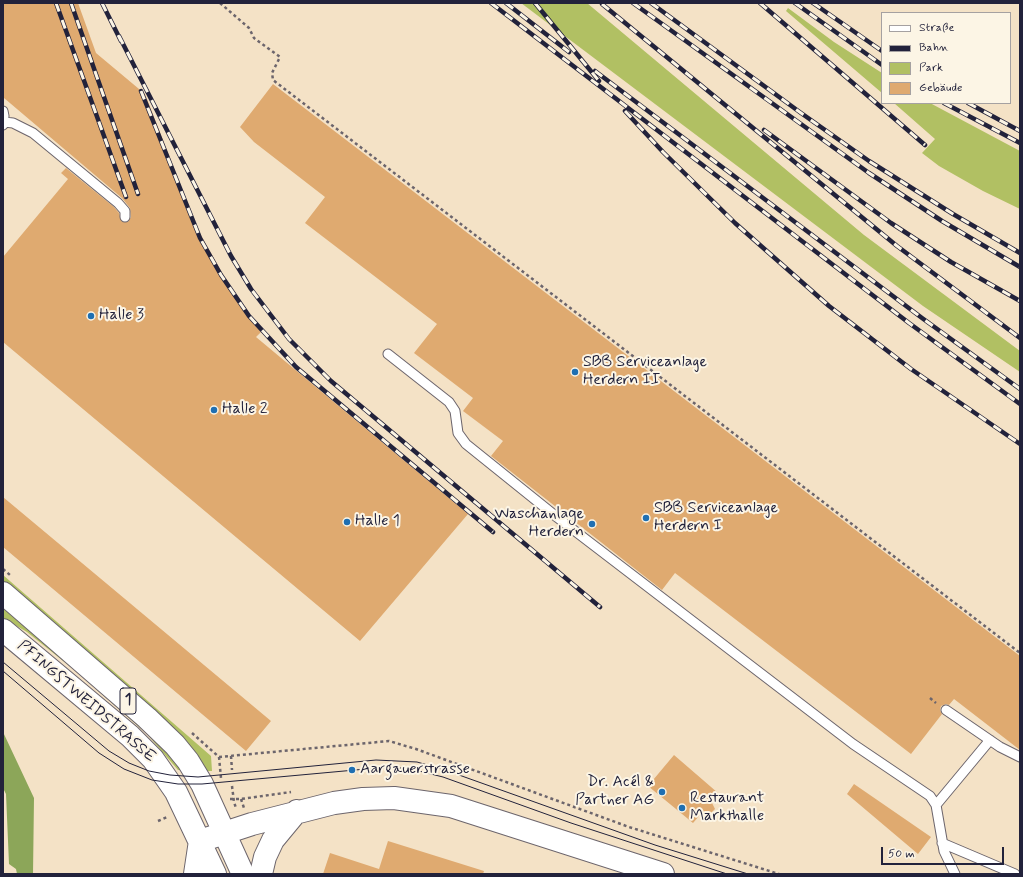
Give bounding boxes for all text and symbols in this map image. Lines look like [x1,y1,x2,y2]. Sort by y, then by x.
legend [881,12,1011,104]
text: Straße [919,20,954,36]
text: Bahn [919,40,948,56]
text: Park [919,60,943,76]
text: Gebäude [919,80,962,96]
place label: Halle 3 [99,306,144,326]
marker: Halle 3 [86,311,96,321]
place label: SBB Serviceanlage Herdern II [583,353,707,391]
marker: SBB Serviceanlage Herdern II [570,367,580,377]
place label: Halle 2 [222,400,268,420]
marker: Halle 2 [209,405,219,415]
place label: SBB Serviceanlage Herdern I [654,499,778,537]
place label: Waschanlage Herdern [495,505,584,543]
place label: Halle 1 [355,512,400,532]
marker: SBB Serviceanlage Herdern I [641,513,651,523]
marker: Halle 1 [342,517,352,527]
marker: Waschanlage Herdern [587,519,597,529]
street label: PFINGSTWEIDSTRASSE [13,637,159,767]
road number: 1 [120,688,136,714]
place label: Aargauerstrasse [360,760,470,780]
marker: Aargauerstrasse [347,765,357,775]
place label: Dr. Acél & Partner AG [575,773,654,811]
marker: Dr. Acél & Partner AG [657,787,667,797]
place label: Restaurant Markthalle [690,789,764,827]
marker: Restaurant Markthalle [677,803,687,813]
scale bar [883,839,1006,865]
text: 50 m [888,846,915,862]

